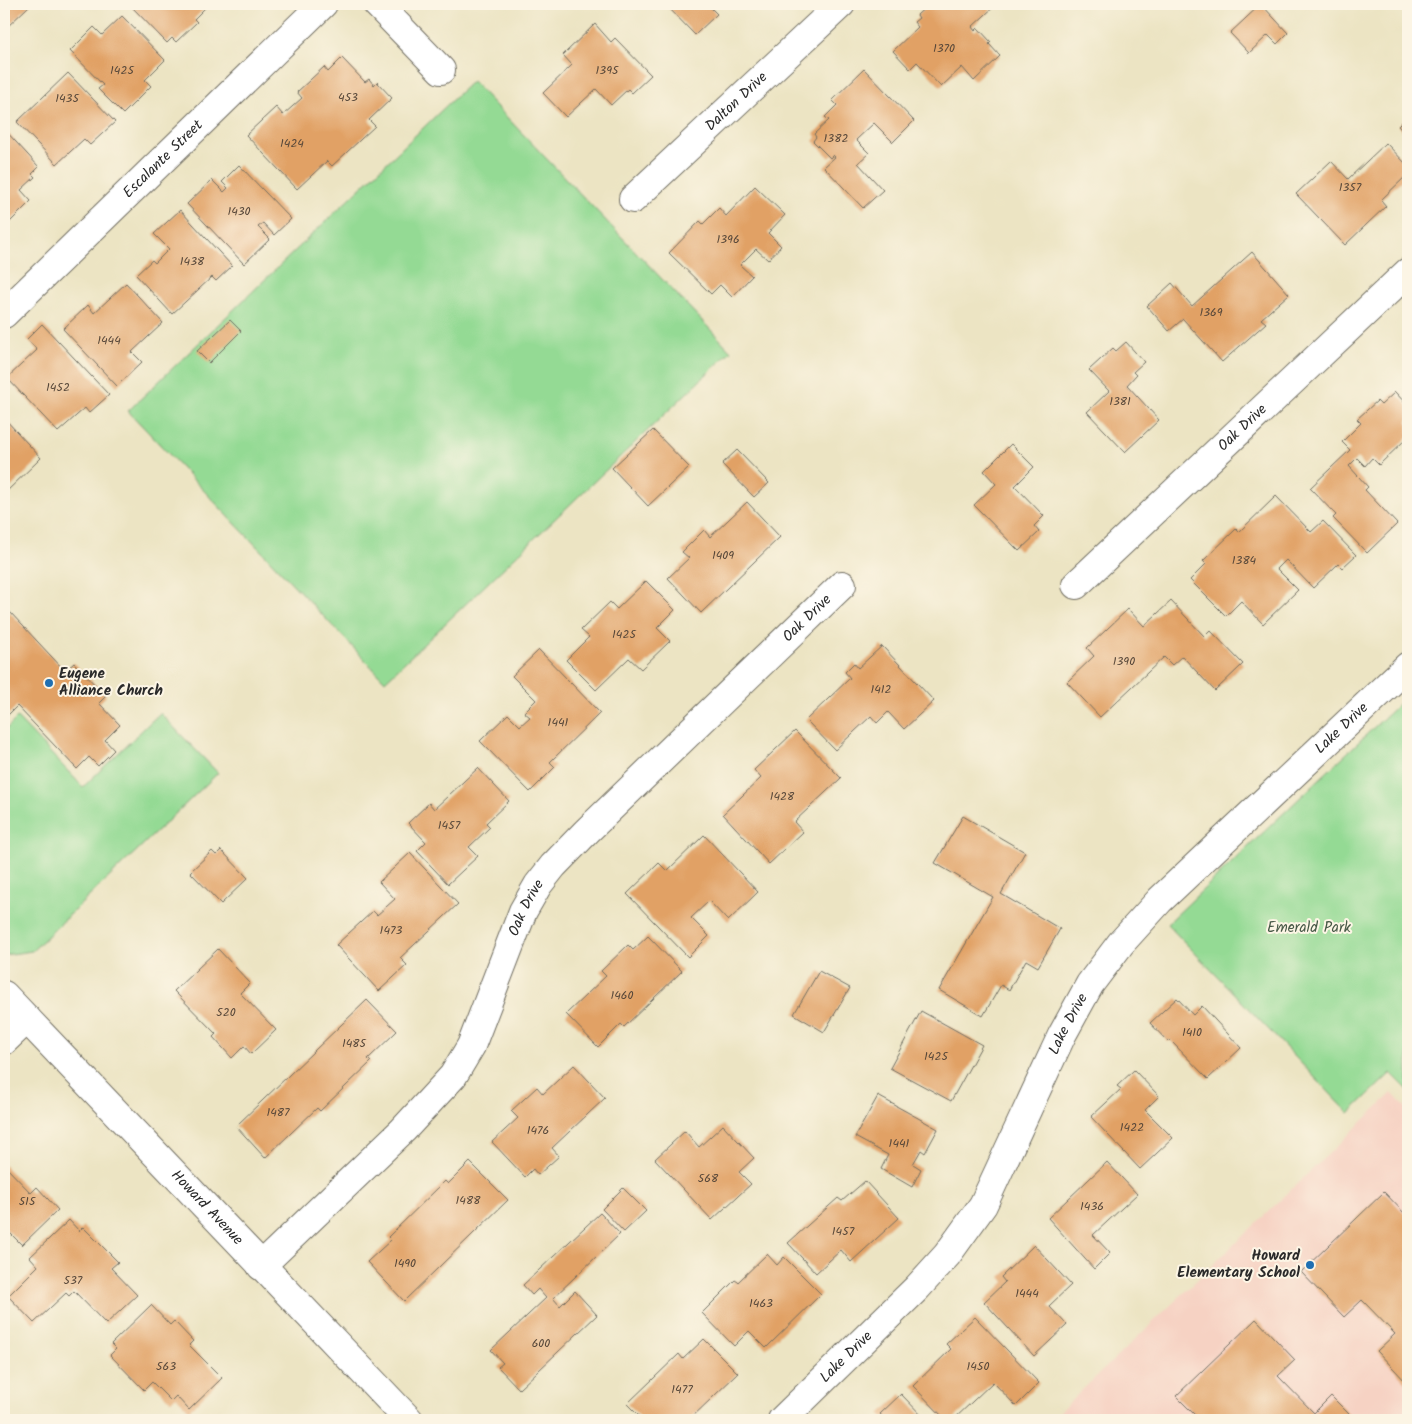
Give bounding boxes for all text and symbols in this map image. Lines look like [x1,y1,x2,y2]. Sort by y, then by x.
house number: 1370 [933,39,955,58]
house number: 1425 [110,61,135,80]
house number: 1395 [596,61,620,80]
street label: Dalton Drive [700,66,774,137]
house number: 453 [338,88,358,107]
house number: 1435 [55,89,80,108]
street label: Escalante Street [117,114,209,204]
house number: 1382 [824,129,848,148]
house number: 1424 [280,134,304,153]
house number: 1357 [1339,178,1362,197]
house number: 1430 [227,202,251,221]
house number: 1396 [716,230,740,249]
house number: 1438 [180,252,205,271]
house number: 1369 [1199,303,1223,322]
house number: 1444 [97,331,121,350]
house number: 1452 [46,378,70,397]
house number: 1381 [1109,392,1131,411]
street label: Oak Drive [1212,398,1273,457]
house number: 1409 [712,546,734,565]
house number: 1384 [1232,551,1257,570]
street label: Oak Drive [777,589,838,648]
house number: 1425 [612,625,637,644]
house number: 1390 [1113,652,1135,671]
place label: Eugene Alliance Church [59,662,163,703]
marker: Eugene Alliance Church [43,677,55,689]
house number: 1412 [870,680,892,699]
street label: Lake Drive [1309,697,1374,760]
house number: 1441 [548,713,569,732]
house number: 1428 [770,787,795,806]
house number: 1457 [438,816,461,835]
street label: Oak Drive [502,874,550,940]
park label: Emerald Park [1267,916,1352,940]
house number: 1473 [380,921,403,940]
house number: 1460 [610,986,634,1005]
street label: Lake Drive [1042,989,1095,1059]
house number: 520 [216,1003,236,1022]
house number: 1410 [1182,1023,1202,1042]
house number: 1485 [342,1034,368,1053]
house number: 1425 [924,1047,949,1066]
house number: 1487 [266,1103,290,1122]
house number: 1422 [1120,1118,1144,1137]
house number: 1476 [527,1121,549,1140]
house number: 1441 [889,1134,910,1153]
street label: Howard Avenue [165,1165,249,1251]
house number: 568 [698,1169,719,1188]
house number: 1488 [456,1191,481,1210]
house number: 515 [19,1192,37,1211]
house number: 1436 [1080,1197,1104,1216]
house number: 1457 [832,1222,855,1241]
place label: Howard Elementary School [1177,1244,1301,1285]
house number: 1490 [394,1254,416,1273]
marker: Howard Elementary School [1304,1259,1316,1271]
house number: 537 [64,1271,83,1290]
house number: 1444 [1015,1284,1039,1303]
house number: 1463 [749,1294,773,1313]
street label: Lake Drive [814,1325,879,1389]
house number: 600 [532,1334,550,1353]
house number: 563 [156,1357,176,1376]
house number: 1450 [967,1357,989,1376]
house number: 1477 [671,1380,693,1399]

